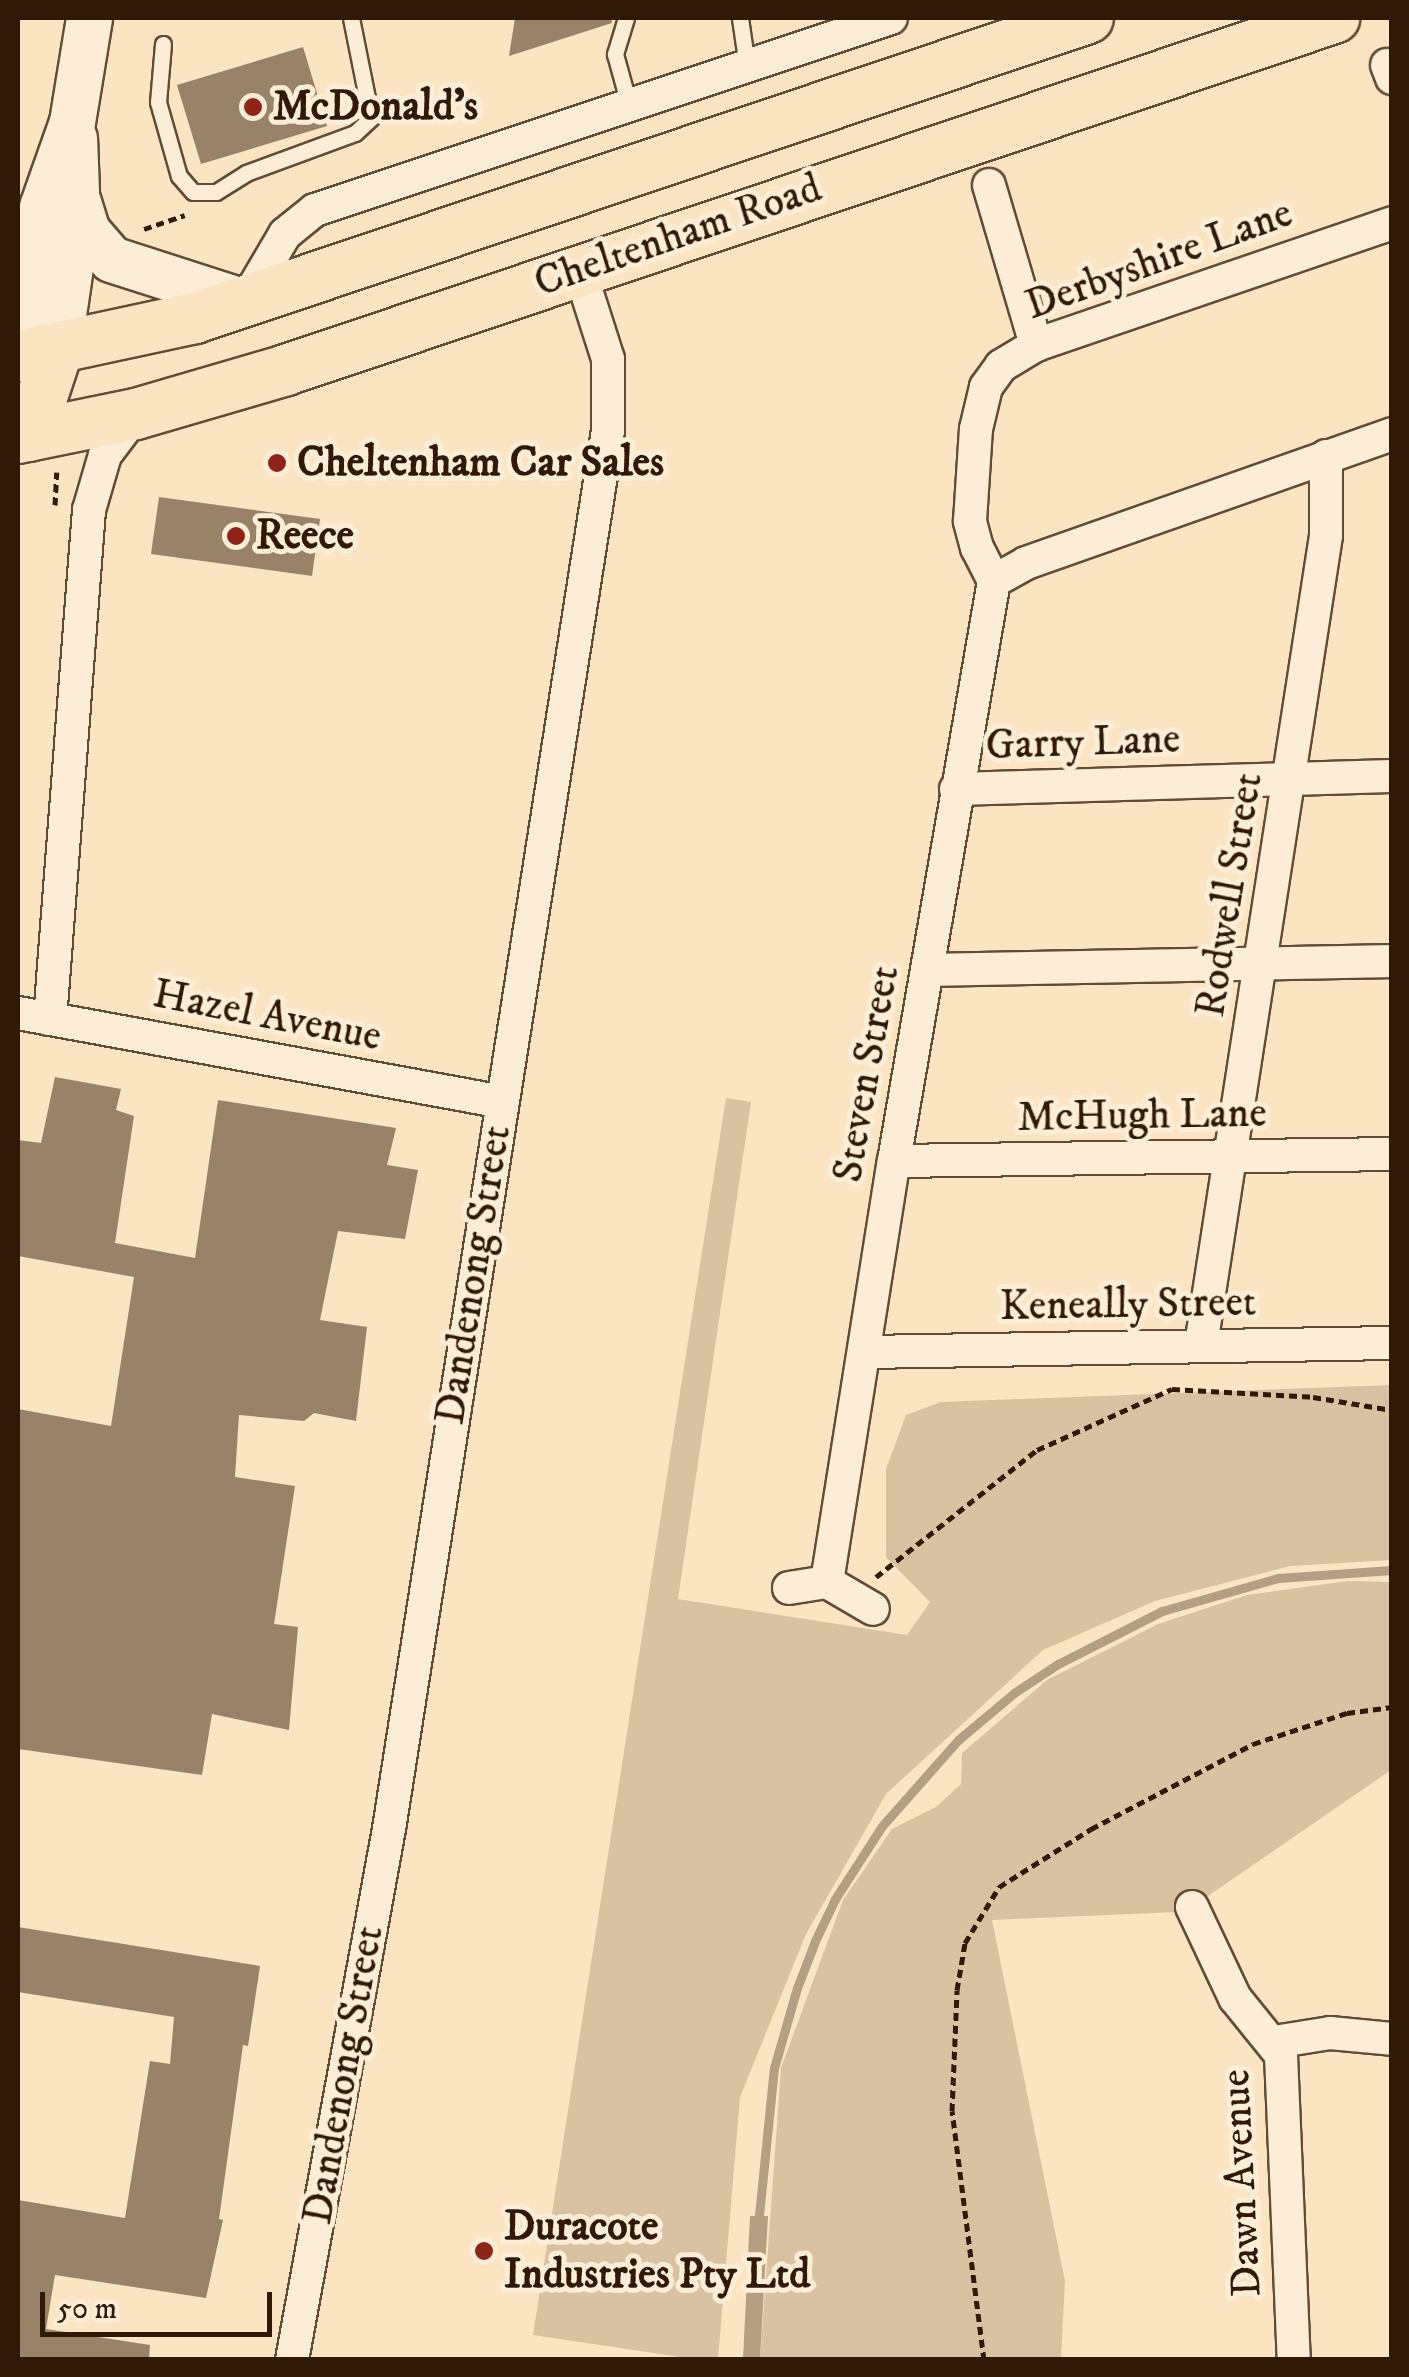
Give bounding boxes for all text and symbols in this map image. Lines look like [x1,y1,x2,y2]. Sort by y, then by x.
place label: McDonald's [273,82,478,132]
marker: McDonald's [242,96,264,118]
street label: Cheltenham Road [528,163,828,309]
street label: Derbyshire Lane [1019,188,1299,332]
place label: Cheltenham Car Sales [297,438,664,488]
marker: Cheltenham Car Sales [266,452,288,474]
place label: Reece [256,511,354,561]
marker: Reece [225,525,247,547]
street label: Garry Lane [985,714,1181,772]
street label: Rodwell Street [1186,769,1274,1021]
street label: Steven Street [823,962,911,1186]
street label: Hazel Avenue [149,969,385,1063]
street label: McHugh Lane [1017,1089,1267,1143]
street label: Dandenong Street [425,1122,523,1428]
street label: Keneally Street [999,1278,1257,1332]
street label: Dandenong Street [293,1922,395,2228]
street label: Dawn Avenue [1211,2068,1273,2298]
place label: Duracote Industries Pty Ltd [504,2202,810,2300]
marker: Duracote Industries Pty Ltd [473,2240,495,2262]
scale bar [45,2272,278,2334]
text: 50 m [57,2291,117,2328]

